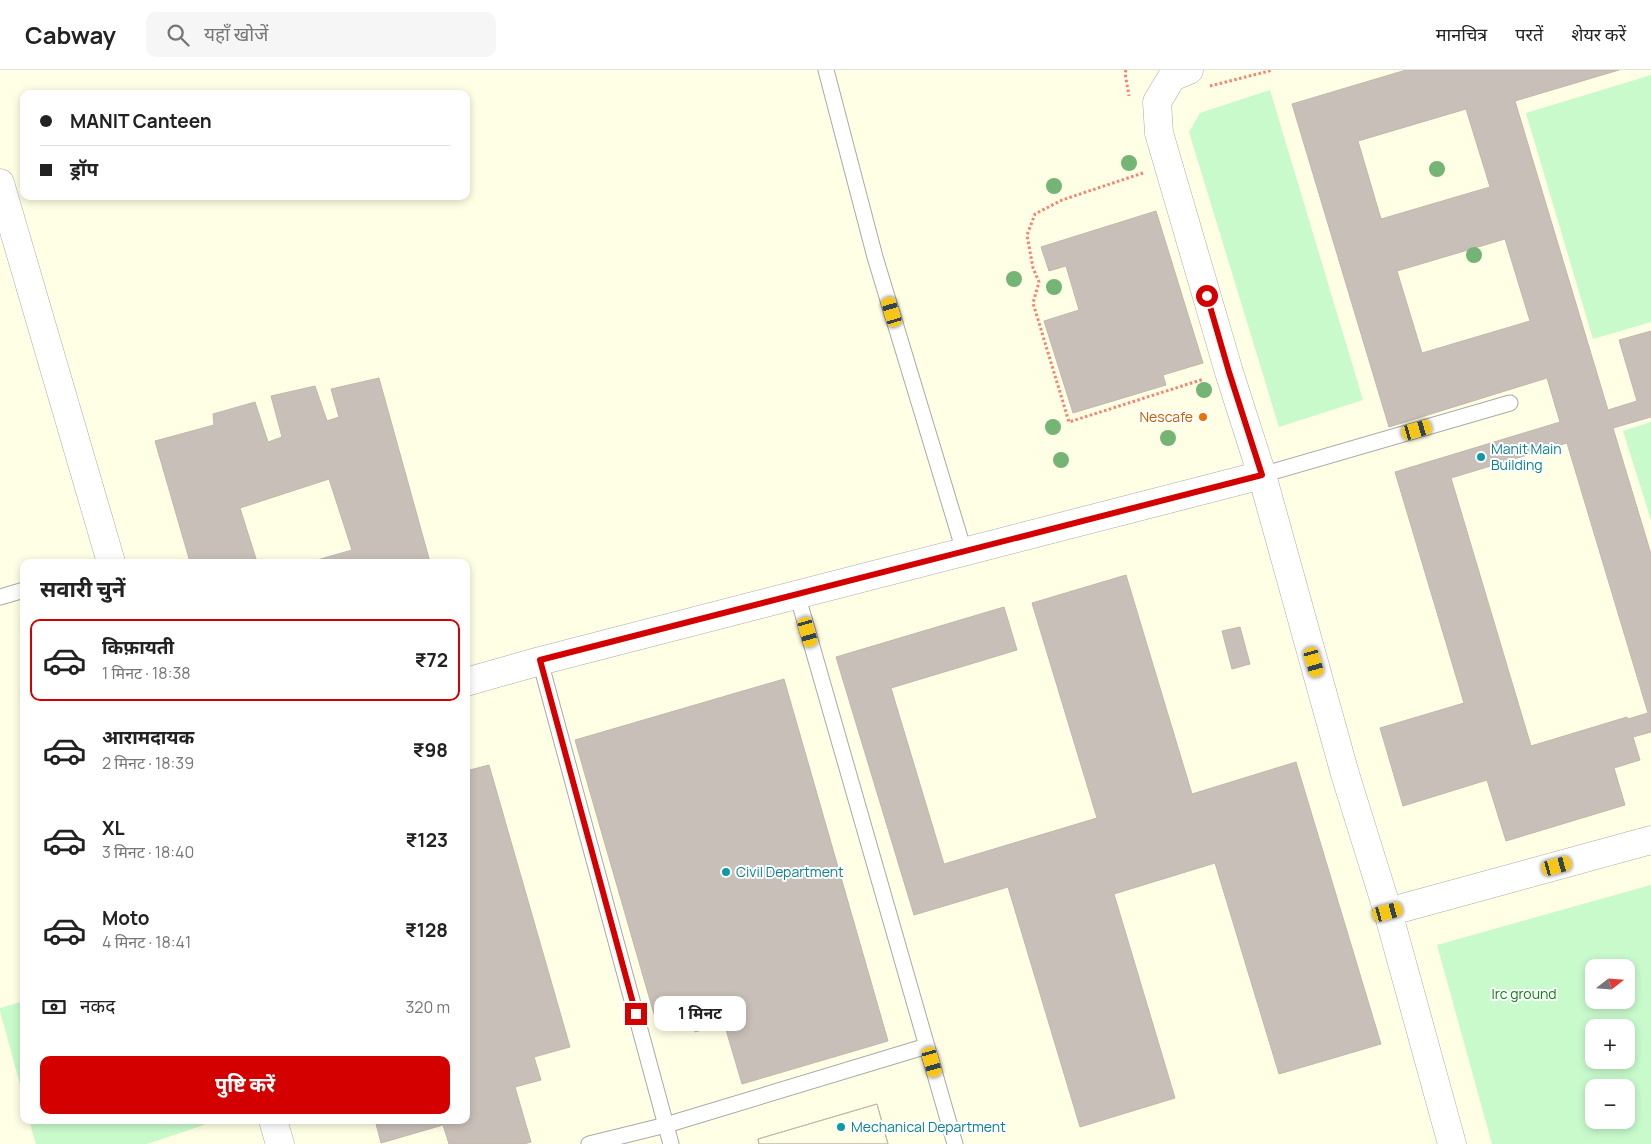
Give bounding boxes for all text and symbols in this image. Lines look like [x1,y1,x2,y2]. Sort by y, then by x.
search box [146,12,496,57]
text: Cabway [25,18,116,51]
icon: search [164,21,192,49]
text: यहाँ खोजें [204,21,268,47]
text: मानचित्र [1436,22,1487,46]
text: परतें [1515,22,1543,46]
text: शेयर करें [1571,22,1626,46]
text: MANIT Canteen [70,108,212,134]
text: ड्रॉप [70,156,98,182]
route start [1196,285,1218,307]
car [880,295,903,329]
place label: Nescafe [1140,407,1193,426]
marker: Nescafe [1197,411,1209,423]
car [1400,419,1433,441]
place label: Manit Main Building [1491,439,1562,474]
marker: Manit Main Building [1475,451,1487,463]
text: सवारी चुनें [40,574,125,604]
car [796,616,819,648]
text: किफ़ायती [102,634,174,660]
icon: car [42,638,87,683]
car [1302,646,1325,678]
text: ₹72 [415,647,448,673]
text: 1 मिनट · 18:38 [102,662,191,684]
text: आरामदायक [102,724,194,750]
icon: car [42,728,87,773]
text: ₹98 [413,737,448,763]
text: 2 मिनट · 18:39 [102,752,194,774]
text: XL [102,815,125,841]
icon: car [42,818,87,863]
text: ₹123 [406,827,448,853]
text: 3 मिनट · 18:40 [102,841,194,863]
car [1540,855,1573,877]
place label: Civil Department [736,862,844,881]
marker: Civil Department [720,866,732,878]
car [1371,901,1404,923]
text: Moto [102,905,149,931]
icon: car [42,908,87,953]
text: ₹128 [405,917,448,943]
text: 4 मिनट · 18:41 [102,931,191,953]
north arrow [1585,959,1635,1009]
map controls [1585,959,1635,1129]
park label: lrc ground [1491,984,1557,1003]
icon: cash [40,993,68,1021]
text: नकद [80,993,115,1019]
text: 320 m [406,996,450,1018]
callout: 1 मिनट [654,996,746,1032]
text: 1 मिनट [678,1002,722,1024]
route end [625,1003,647,1025]
button: + [1585,1019,1635,1069]
car [920,1046,943,1078]
button: पुष्टि करें [40,1056,450,1114]
button: − [1585,1079,1635,1129]
place label: Mechanical Department [851,1117,1006,1136]
marker: Mechanical Department [835,1121,847,1133]

